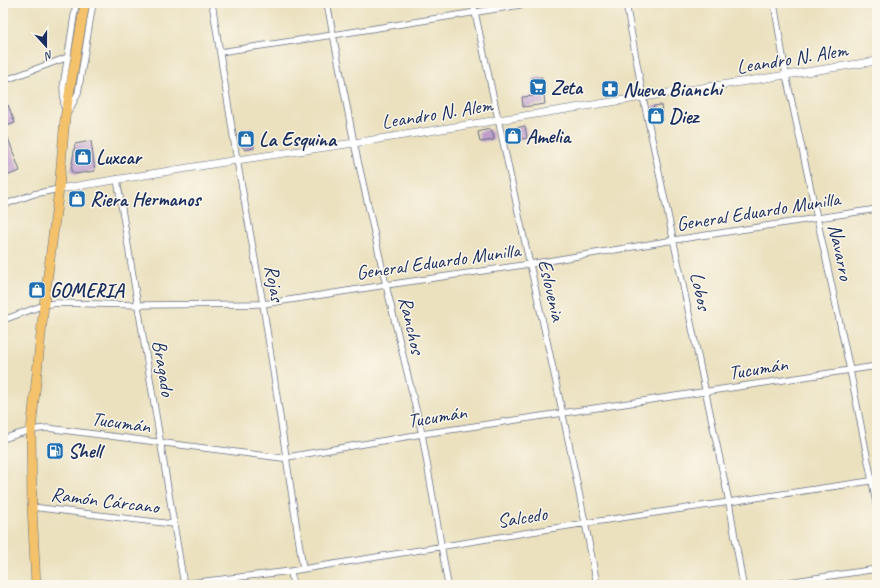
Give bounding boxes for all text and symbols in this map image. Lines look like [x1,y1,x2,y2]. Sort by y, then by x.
north arrow [26,26,66,66]
street label: Leandro N. Alem [735,37,851,80]
text: N [42,48,55,64]
place label: Zeta [551,75,584,100]
supermarket icon: Zeta [528,77,548,97]
place label: Nueva Bianchi [623,77,725,102]
pharmacy icon: Nueva Bianchi [600,79,620,99]
street label: Leandro N. Alem [380,92,496,135]
place label: Diez [669,104,701,129]
shop icon: Diez [646,106,666,126]
place label: Amelia [526,124,572,149]
shop icon: Amelia [503,126,523,146]
place label: La Esquina [259,127,338,152]
shop icon: La Esquina [236,129,256,149]
place label: Luxcar [96,145,144,170]
shop icon: Luxcar [73,147,93,167]
street label: General Eduardo Munilla [674,186,843,237]
place label: Riera Hermanos [90,187,202,212]
shop icon: Riera Hermanos [67,189,87,209]
street label: Navarro [822,222,859,283]
street label: General Eduardo Munilla [354,237,523,285]
street label: Eslovenia [532,257,571,325]
street label: Rojas [259,263,290,305]
street label: Lobos [684,270,717,314]
place label: GOMERIA [50,278,125,303]
shop icon: GOMERIA [27,280,47,300]
street label: Ranchos [393,294,431,358]
street label: Bragado [147,338,180,399]
street label: Tucumán [727,351,790,385]
street label: Tucumán [406,399,469,433]
street label: Tucumán [90,406,153,439]
place label: Shell [68,439,105,464]
fuel station icon: Shell [45,441,65,461]
street label: Ramón Cárcano [50,481,162,520]
street label: Salcedo [495,501,550,534]

